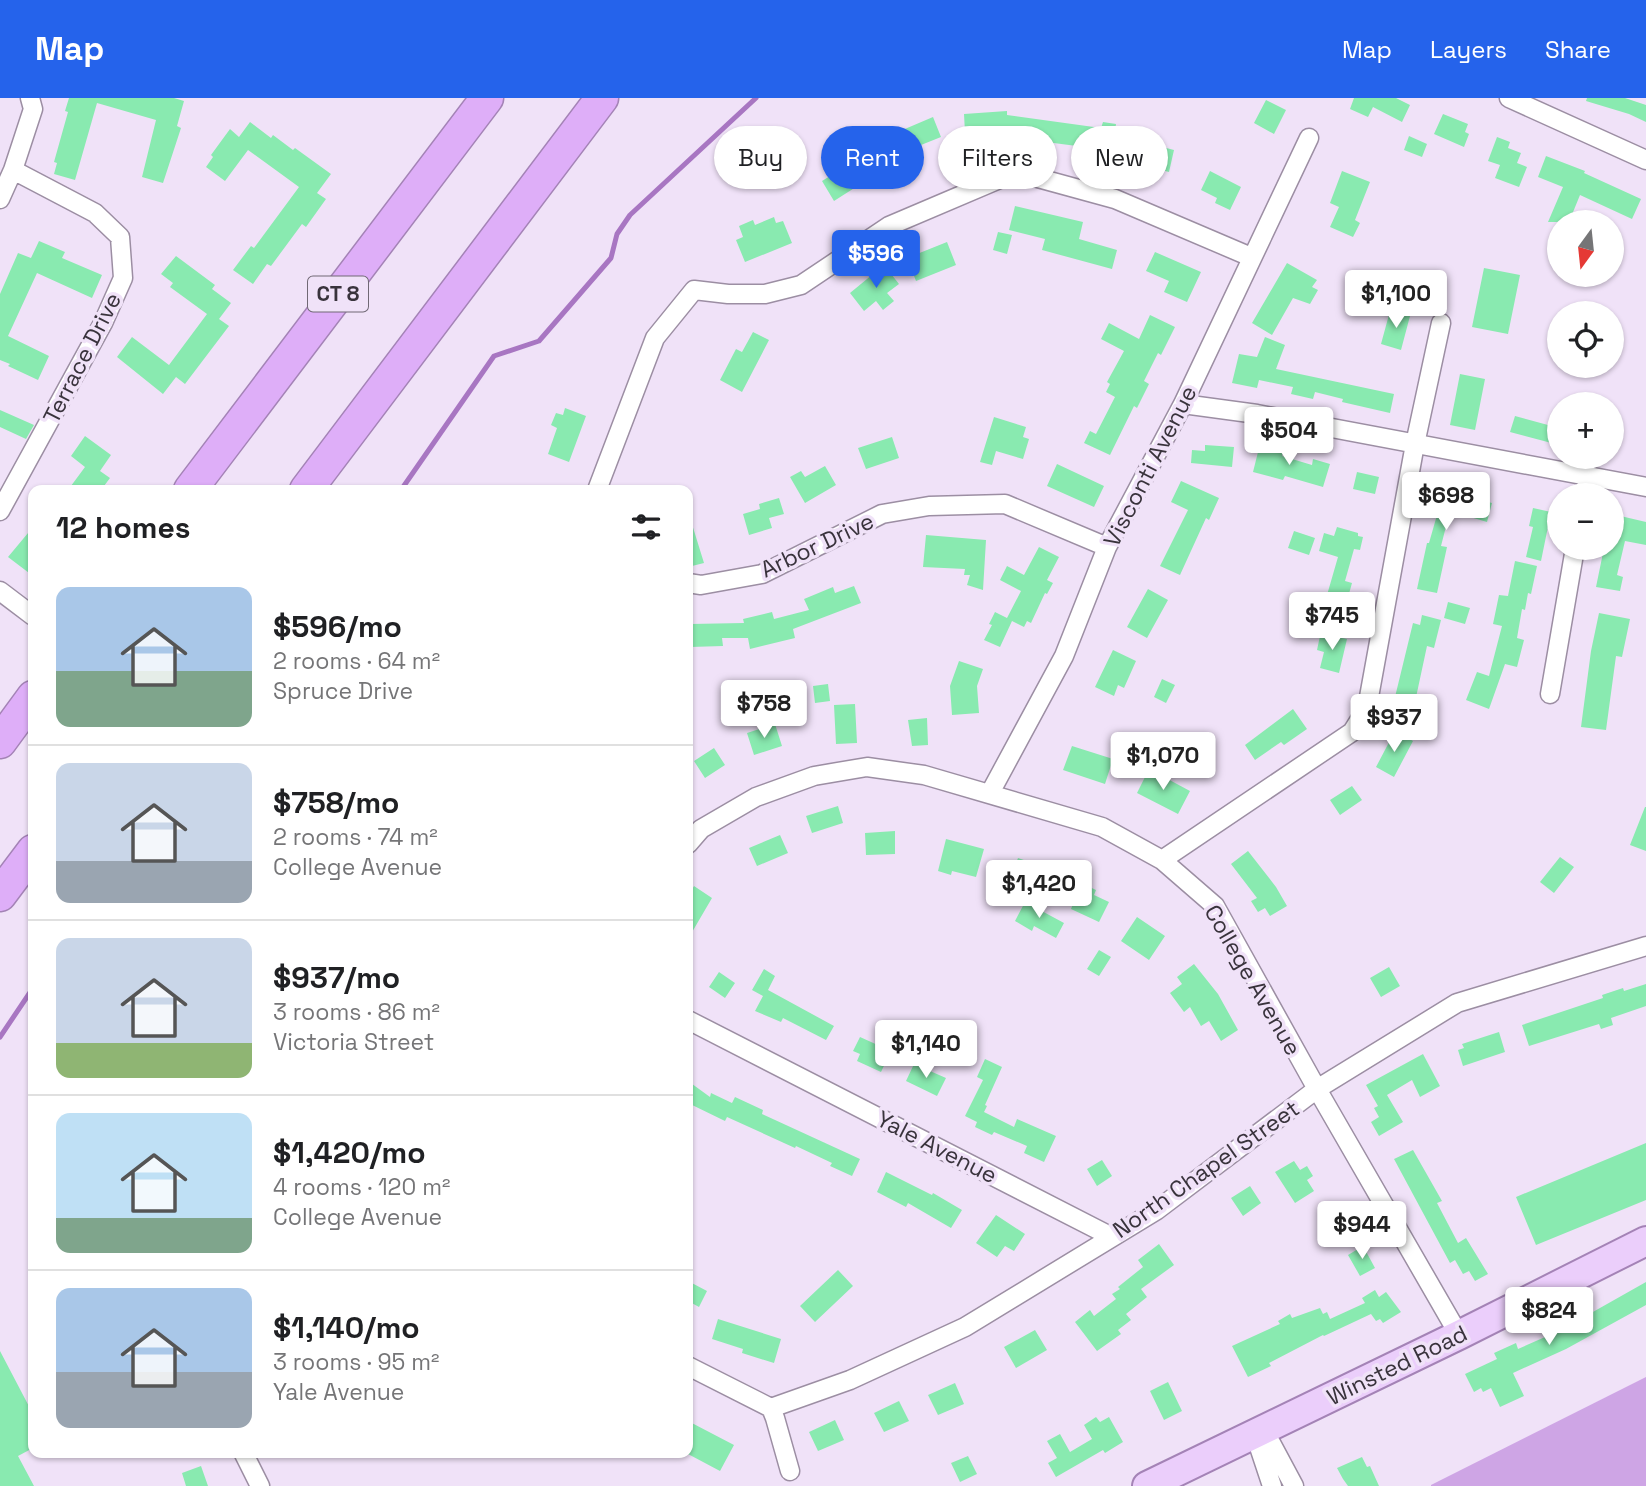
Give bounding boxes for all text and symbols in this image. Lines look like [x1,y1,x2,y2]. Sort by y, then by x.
text: Map [35,28,104,70]
text: Map [1342,34,1392,65]
text: Layers [1430,34,1507,65]
text: Share [1545,34,1611,65]
chip: Buy [714,126,807,189]
chip: Rent [821,126,924,189]
chip: Filters [938,126,1057,189]
chip: New [1071,126,1168,189]
north arrow [1547,210,1624,287]
map controls [1547,210,1624,560]
pin: $596 [835,230,917,290]
text: $596 [848,238,904,268]
pin: $1,100 [1339,271,1453,330]
road number: CT 8 [308,276,368,312]
text: $1,100 [1361,278,1431,308]
street label: Terrace Drive [36,287,128,429]
button: locate [1547,301,1624,378]
street label: Visconti Avenue [1097,380,1203,552]
button: + [1547,392,1624,469]
pin: $504 [1248,408,1330,467]
text: $504 [1260,415,1318,445]
pin: $698 [1405,472,1487,532]
text: $698 [1418,480,1474,510]
button: − [1547,483,1624,560]
street label: Arbor Drive [755,506,879,584]
text: 12 homes [56,508,191,547]
icon: filters [627,508,665,546]
pin: $745 [1291,592,1373,652]
text: $745 [1305,600,1359,630]
text: $596/mo [273,607,402,646]
icon: home [112,615,196,699]
text: 2 rooms · 64 m² [273,646,440,676]
text: Spruce Drive [273,676,413,706]
pin: $758 [723,680,805,740]
text: $758 [737,688,791,718]
pin: $937 [1353,694,1435,754]
text: $937 [1367,702,1421,732]
pin: $1,070 [1106,732,1220,792]
text: $1,070 [1127,740,1199,770]
text: $758/mo [273,783,399,822]
icon: home [112,791,196,875]
text: 2 rooms · 74 m² [273,822,438,852]
text: College Avenue [273,852,442,882]
pin: $1,420 [982,860,1096,920]
text: $1,420 [1002,868,1076,898]
street label: College Avenue [1198,899,1308,1061]
text: $937/mo [273,958,400,997]
icon: home [112,966,196,1050]
text: 3 rooms · 86 m² [273,997,440,1027]
pin: $1,140 [869,1020,983,1080]
text: Victoria Street [273,1027,434,1057]
text: $1,140 [891,1028,961,1058]
street label: North Chapel Street [1107,1093,1305,1245]
street label: Yale Avenue [872,1104,1002,1190]
text: $1,420/mo [273,1133,426,1172]
icon: home [112,1141,196,1225]
text: 4 rooms · 120 m² [273,1172,450,1202]
text: College Avenue [273,1202,442,1232]
pin: $944 [1321,1202,1403,1261]
text: $944 [1333,1209,1391,1239]
pin: $824 [1508,1288,1590,1347]
text: $824 [1521,1295,1577,1325]
text: $1,140/mo [273,1308,420,1347]
icon: home [112,1316,196,1400]
street label: Winsted Road [1322,1318,1472,1412]
text: 3 rooms · 95 m² [273,1347,439,1377]
text: Yale Avenue [273,1377,404,1407]

